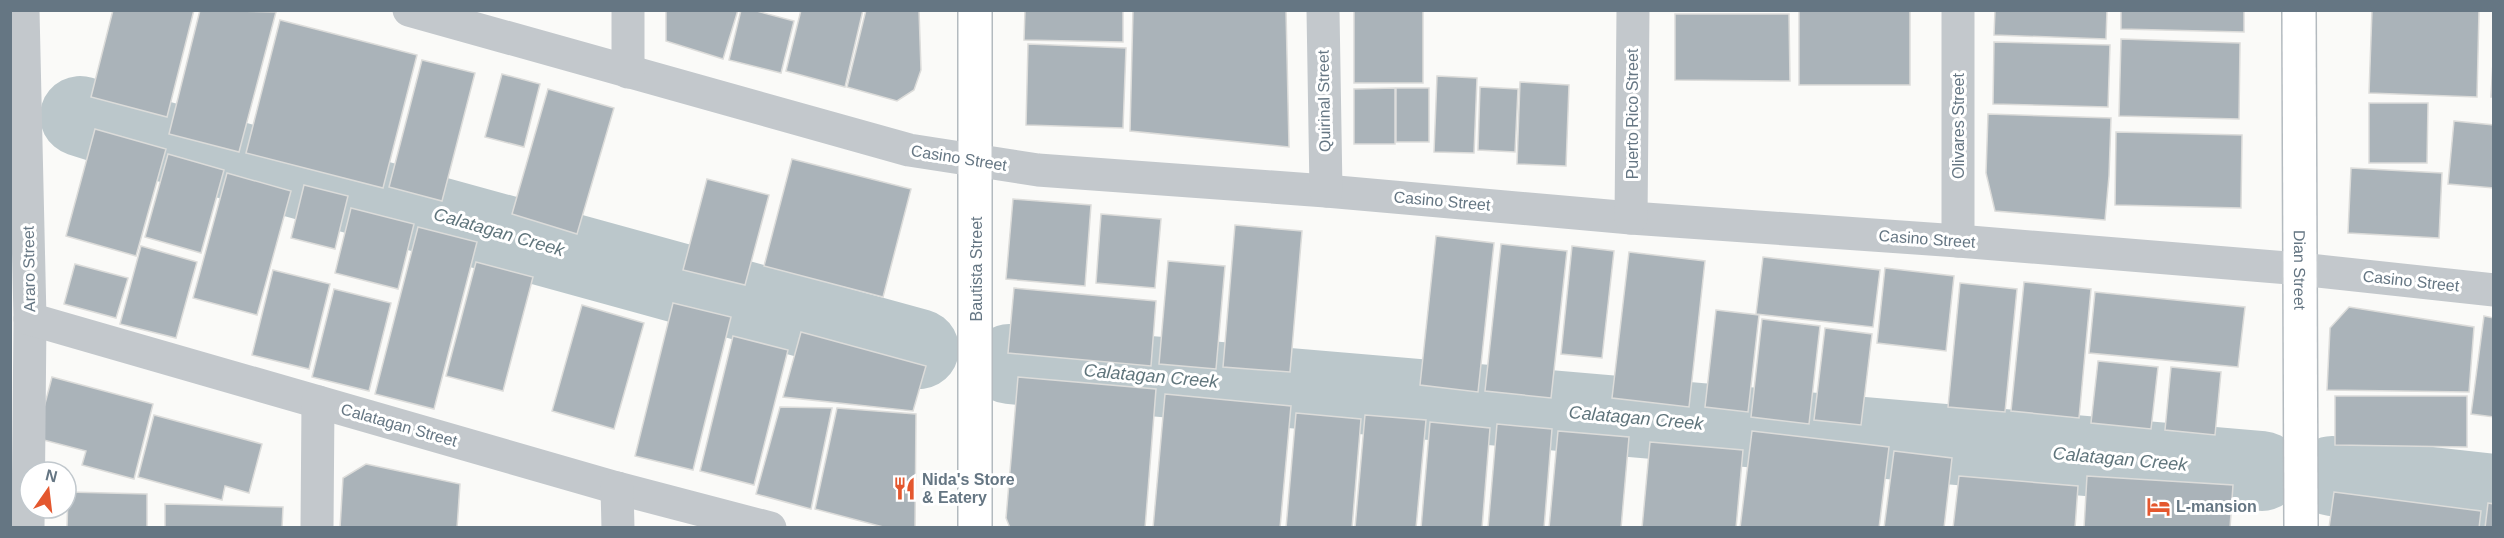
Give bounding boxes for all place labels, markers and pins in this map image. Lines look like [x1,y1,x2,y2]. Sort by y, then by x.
place label: Nida's Store & Eatery [922,471,1015,506]
restaurant icon: Nida's Store & Eatery [891,475,917,501]
hotel icon: L-mansion [2145,493,2171,519]
place label: L-mansion [2176,498,2257,515]

